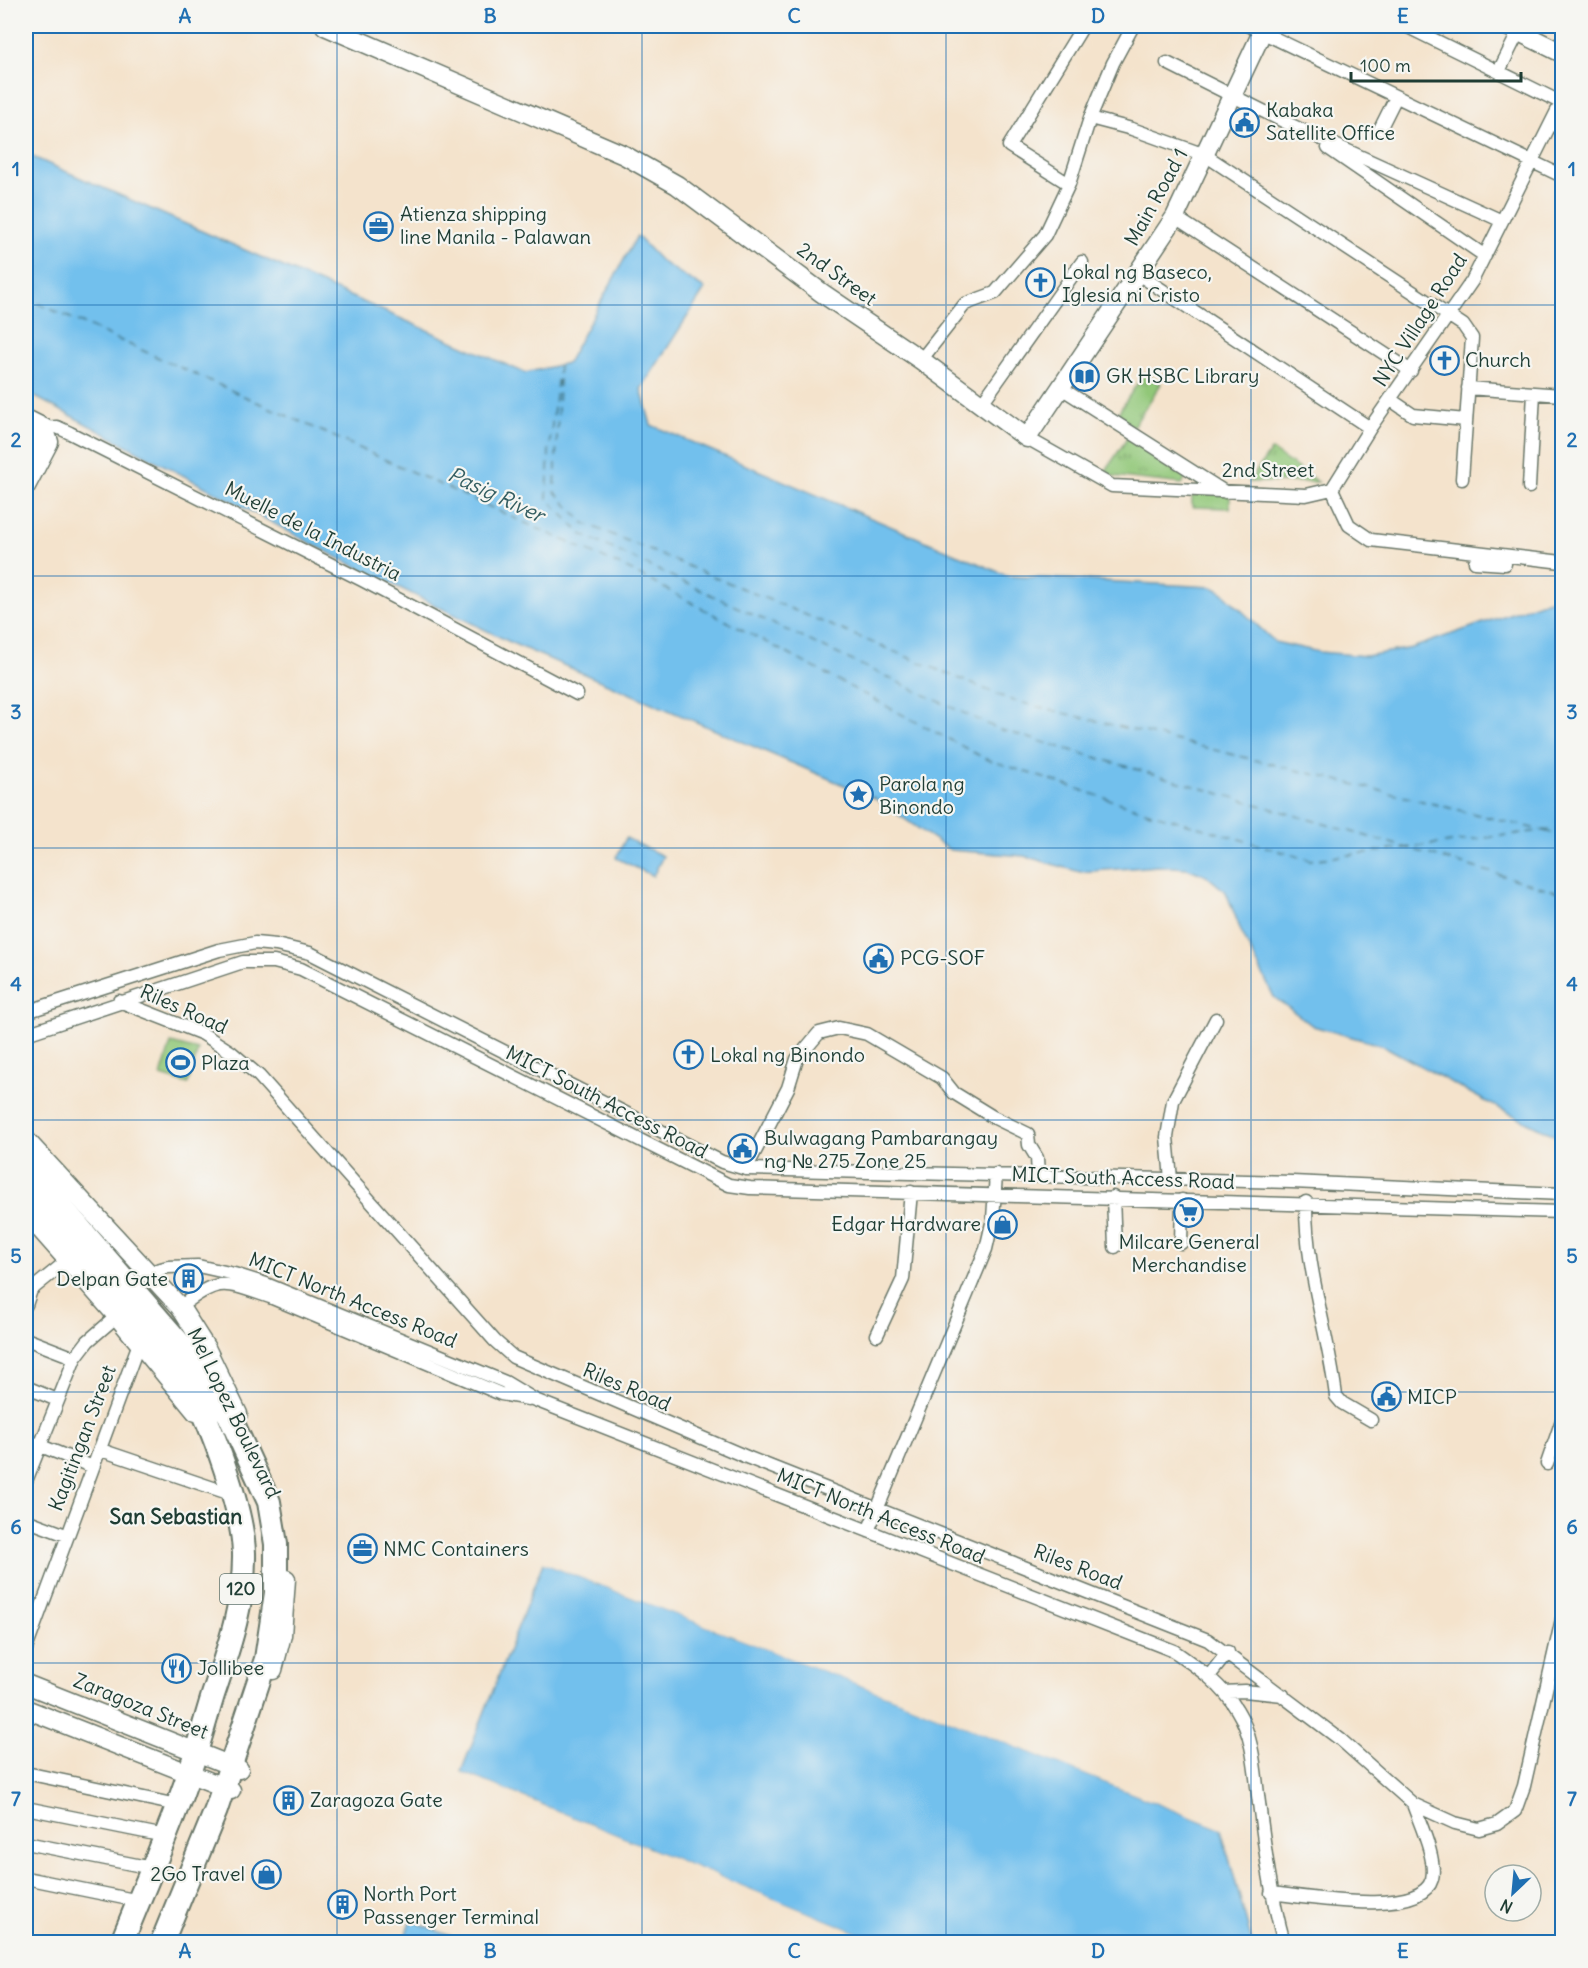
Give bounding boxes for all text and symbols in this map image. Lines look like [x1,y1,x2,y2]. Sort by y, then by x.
text: A [179,3,192,28]
text: B [483,3,497,28]
text: C [787,3,801,28]
text: D [1091,3,1105,28]
text: E [1397,3,1409,28]
scale bar [1351,45,1520,83]
text: 100 m [1360,54,1411,77]
place label: Kabaka Satellite Office [1266,97,1395,145]
public building icon: Kabaka Satellite Office [1229,106,1261,138]
street label: Main Road 1 [1118,144,1193,250]
text: 1 [12,156,20,181]
text: 1 [1568,156,1576,181]
place label: Atienza shipping line Manila - Palawan [400,201,591,249]
office icon: Atienza shipping line Manila - Palawan [363,210,395,242]
street label: 2nd Street [793,236,882,311]
street label: NYC Village Road [1367,248,1472,391]
place label: Lokal ng Baseco, Iglesia ni Cristo [1062,259,1212,307]
church icon: Lokal ng Baseco, Iglesia ni Cristo [1025,267,1057,299]
church icon: Church [1428,344,1460,376]
place label: Church [1465,347,1531,372]
library icon: GK HSBC Library [1069,360,1101,392]
place label: GK HSBC Library [1106,363,1259,388]
text: 2 [11,427,22,452]
text: 2 [1567,427,1578,452]
street label: 2nd Street [1222,457,1314,482]
water label: Pasig River [444,461,551,530]
street label: Muelle de la Industria [221,475,405,586]
text: 3 [10,699,22,724]
text: 3 [1566,699,1578,724]
place label: Parola ng Binondo [879,771,965,819]
place icon: Parola ng Binondo [842,779,874,811]
public building icon: PCG-SOF [863,942,895,974]
place label: PCG-SOF [900,945,985,970]
text: 4 [10,971,22,996]
text: 4 [1566,971,1578,996]
street label: Riles Road [137,978,232,1039]
church icon: Lokal ng Binondo [673,1039,705,1071]
street label: MICT South Access Road [502,1040,713,1164]
place label: Lokal ng Binondo [710,1042,865,1067]
sports icon: Plaza [164,1047,196,1079]
place label: Plaza [201,1050,250,1075]
place label: Bulwagang Pambarangay ng № 275 Zone 25 [764,1125,998,1173]
public building icon: Bulwagang Pambarangay ng № 275 Zone 25 [727,1133,759,1165]
street label: MICT South Access Road [1011,1161,1235,1194]
supermarket icon: Milcare General Merchandise [1173,1196,1205,1228]
shop icon: Edgar Hardware [986,1208,1018,1240]
place label: Edgar Hardware [831,1211,981,1236]
place label: Milcare General Merchandise [1118,1229,1260,1277]
text: 5 [10,1243,22,1268]
text: 5 [1566,1243,1578,1268]
street label: MICT North Access Road [245,1246,461,1353]
building icon: Delpan Gate [173,1263,205,1295]
place label: Delpan Gate [56,1266,168,1291]
street label: Mel Lopez Boulevard [182,1323,287,1502]
street label: Riles Road [579,1357,675,1416]
street label: Kagitingan Street [42,1361,121,1514]
public building icon: MICP [1370,1381,1402,1413]
place label: MICP [1407,1384,1457,1409]
street label: MICT North Access Road [773,1462,989,1569]
district label: San Sebastian [110,1503,242,1530]
text: 6 [10,1514,22,1539]
text: 6 [1566,1514,1578,1539]
office icon: NMC Containers [346,1533,378,1565]
place label: NMC Containers [383,1536,529,1561]
street label: Riles Road [1030,1538,1126,1595]
road number: 120 [220,1574,262,1604]
restaurant icon: Jollibee [160,1652,192,1684]
place label: Jollibee [197,1655,264,1680]
street label: Zaragoza Street [70,1667,212,1744]
building icon: Zaragoza Gate [273,1784,305,1816]
text: 7 [11,1786,21,1811]
text: 7 [1567,1786,1577,1811]
place label: Zaragoza Gate [310,1787,443,1812]
shop icon: 2Go Travel [250,1858,282,1890]
place label: 2Go Travel [150,1861,245,1886]
north arrow [1483,1863,1543,1923]
place label: North Port Passenger Terminal [363,1881,539,1929]
building icon: North Port Passenger Terminal [326,1889,358,1921]
text: N [1497,1895,1516,1918]
text: A [179,1938,192,1963]
text: B [483,1938,497,1963]
text: C [787,1938,801,1963]
text: D [1091,1938,1105,1963]
text: E [1397,1938,1409,1963]

